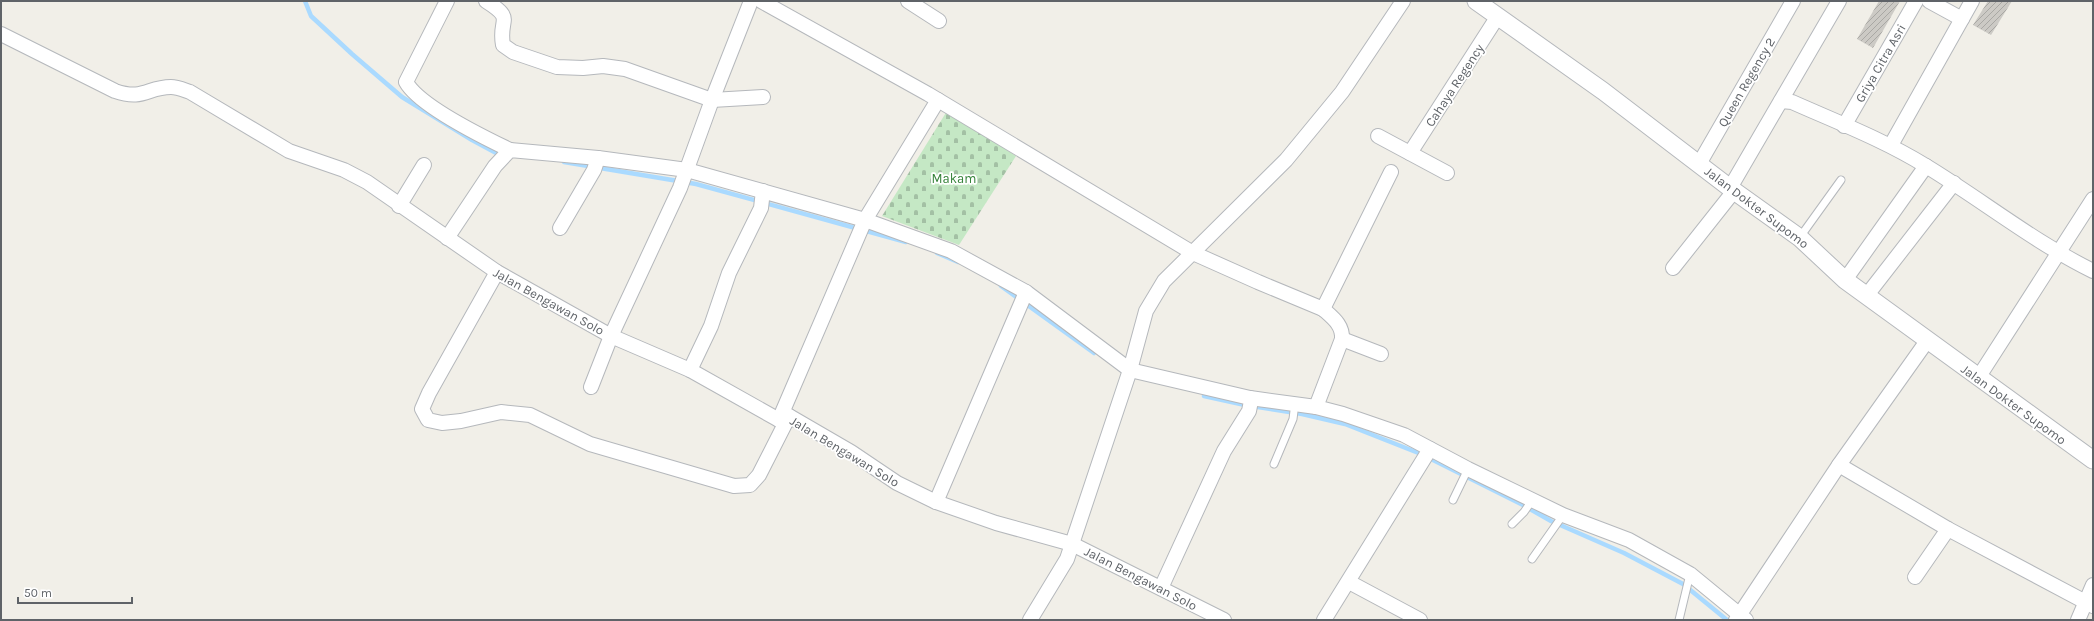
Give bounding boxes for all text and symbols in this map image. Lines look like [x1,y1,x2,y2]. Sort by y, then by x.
street label: Griya Citra Asri [1852,21,1909,105]
street label: Queen Regency 2 [1715,35,1778,130]
street label: Cahaya Regency [1422,41,1487,129]
street label: Jalan Dokter Supomo [1702,163,1812,251]
park label: Makam [932,171,976,186]
street label: Jalan Bengawan Solo [491,265,607,338]
street label: Jalan Dokter Supomo [1958,361,2069,448]
street label: Jalan Bengawan Solo [788,413,902,490]
street label: Jalan Bengawan Solo [1082,544,1200,613]
scale bar [18,579,132,605]
text: 50 m [24,586,52,600]

